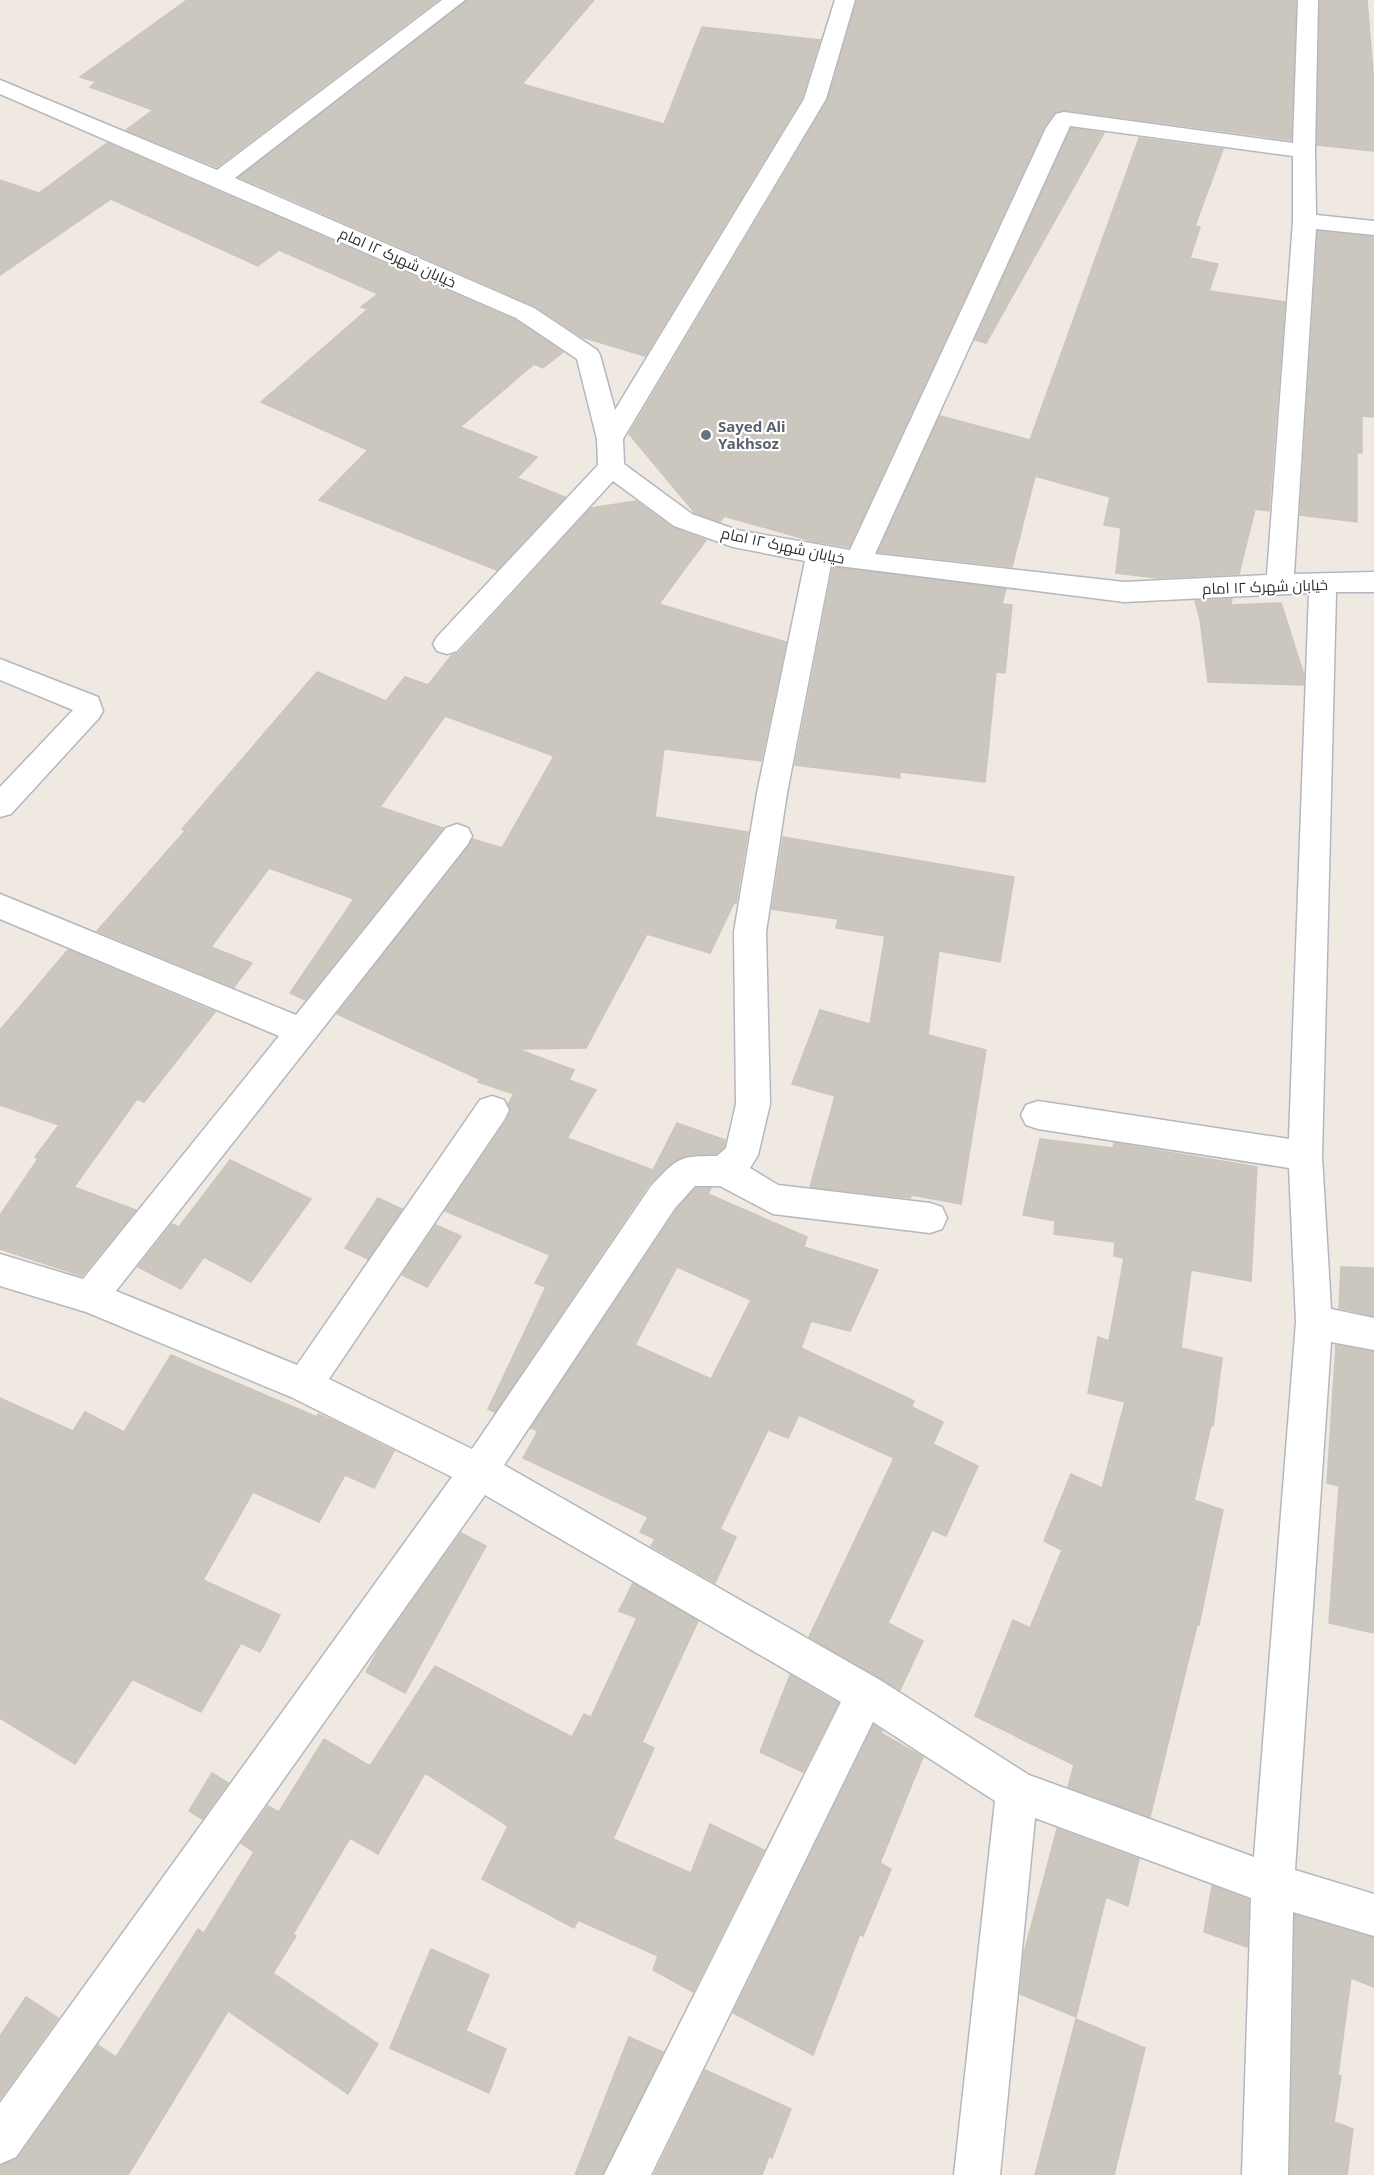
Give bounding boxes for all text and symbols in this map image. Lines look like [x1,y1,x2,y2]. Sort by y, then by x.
street label: خیابان شهرک ۱۲ امام [336,222,460,293]
place label: Sayed Ali Yakhsoz [718,416,786,453]
marker: Sayed Ali Yakhsoz [699,428,713,442]
street label: خیابان شهرک ۱۲ امام [719,522,847,569]
street label: خیابان شهرک ۱۲ امام [1202,574,1328,599]

